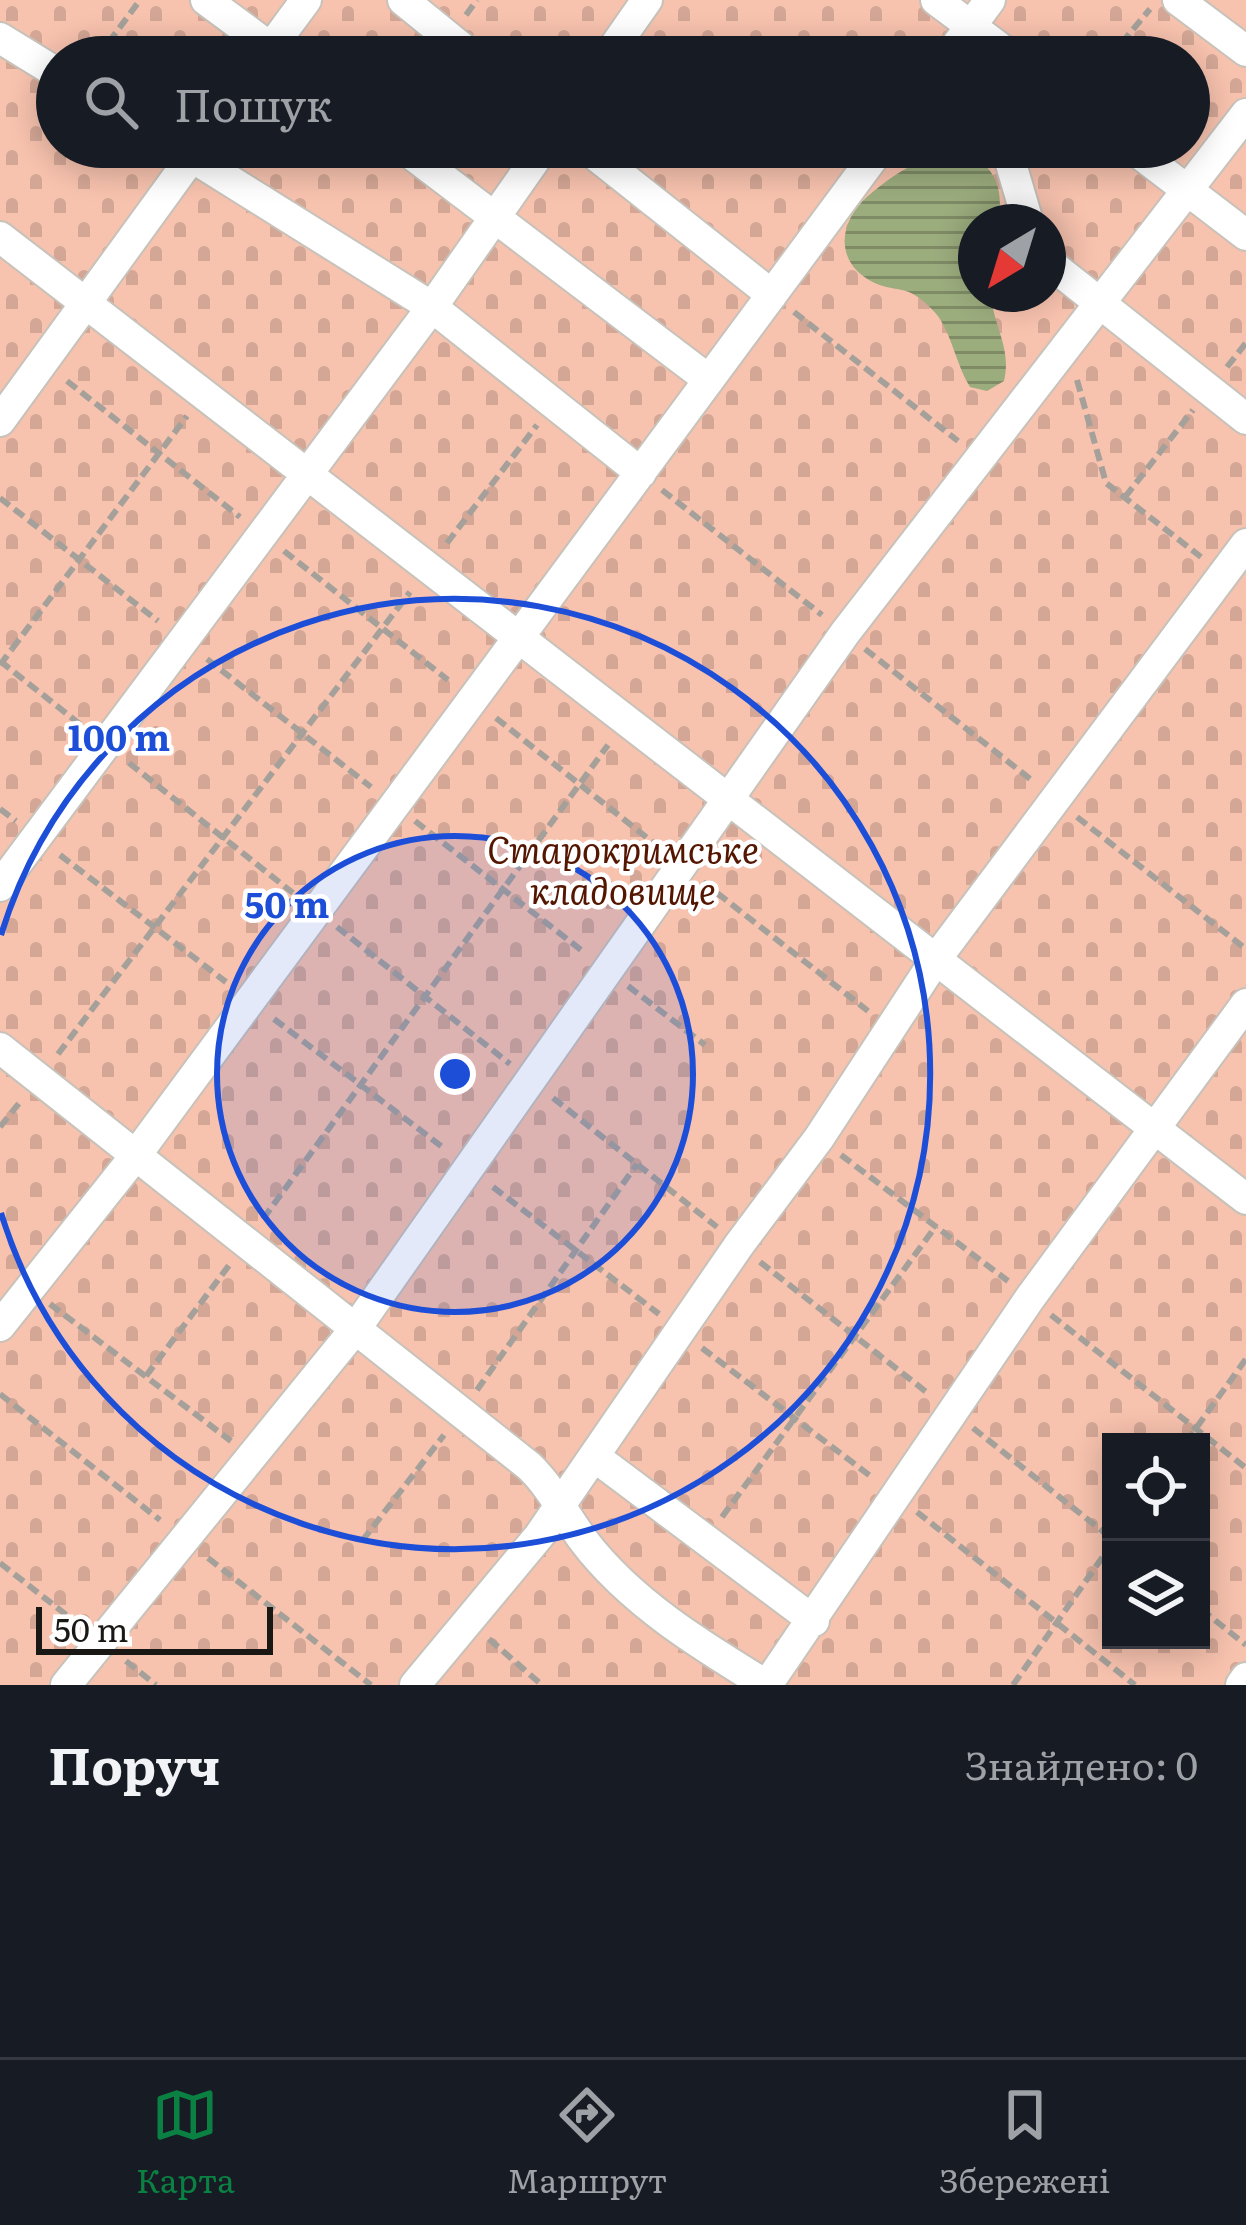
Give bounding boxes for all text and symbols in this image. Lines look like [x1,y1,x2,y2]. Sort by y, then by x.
search box [36,36,1210,168]
icon: search [78,69,144,135]
text: Пошук [174,69,332,136]
north arrow [958,204,1066,312]
text: 100 m [68,709,170,762]
park label: Старокримське кладовище [487,821,759,915]
text: 50 m [245,876,330,929]
centre of rings [434,1053,476,1095]
map controls [1102,1433,1210,1649]
button: locate [1102,1433,1210,1541]
button: layers [1102,1541,1210,1649]
scale bar [36,1601,273,1654]
text: 50 m [54,1603,128,1652]
text: Поруч [48,1725,220,1801]
text: Знайдено: 0 [965,1734,1198,1792]
tab: Карта [136,2082,235,2203]
tab: Маршрут [507,2082,667,2203]
tab: Збережені [939,2082,1110,2203]

